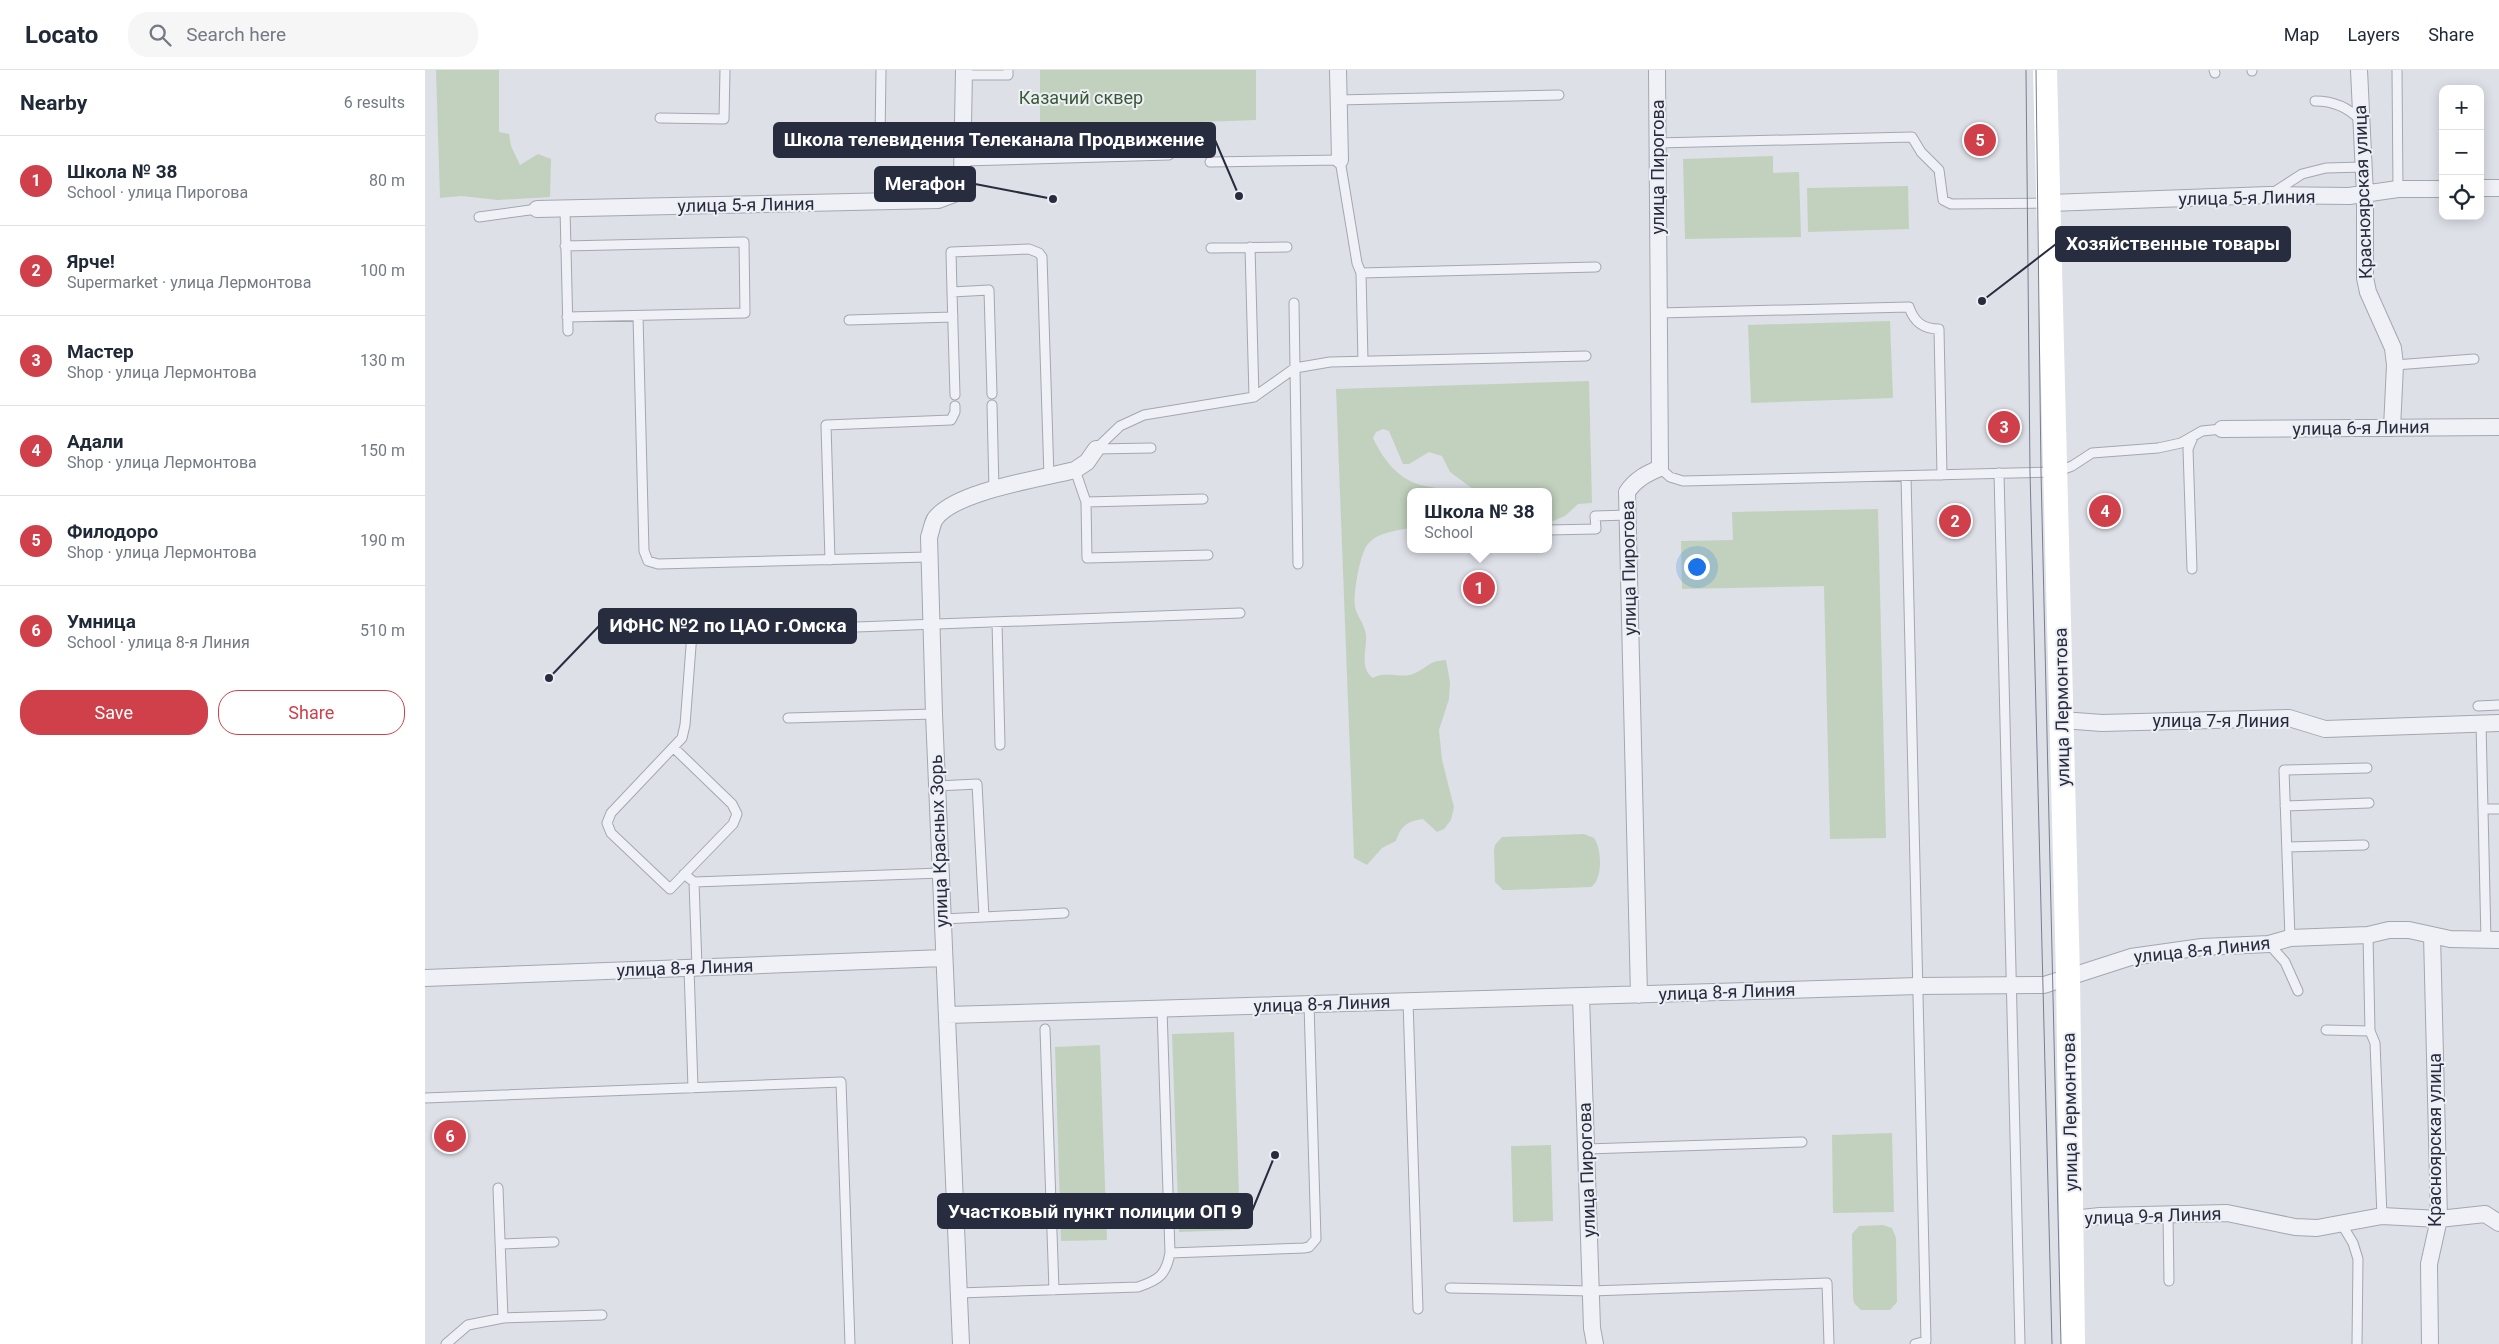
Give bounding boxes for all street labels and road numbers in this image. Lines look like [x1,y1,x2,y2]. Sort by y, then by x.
street label: улица Пирогова [1647,99,1668,235]
street label: Красноярская улица [2349,105,2376,279]
street label: улица 5-я Линия [2178,186,2316,209]
street label: улица 5-я Линия [677,193,815,216]
street label: улица 6-я Линия [2292,416,2430,439]
street label: улица Пирогова [1617,500,1640,636]
street label: улица Лермонтова [2050,627,2073,787]
street label: улица 7-я Линия [2152,710,2290,731]
street label: улица Красных Зорь [925,754,952,928]
street label: улица 8-я Линия [2133,932,2271,967]
street label: улица 8-я Линия [616,955,754,980]
street label: улица 8-я Линия [1658,979,1796,1004]
street label: улица 8-я Линия [1253,991,1391,1016]
street label: улица Лермонтова [2058,1032,2081,1192]
street label: Красноярская улица [2424,1053,2445,1227]
street label: улица Пирогова [1574,1102,1599,1238]
street label: улица 9-я Линия [2084,1203,2222,1228]

